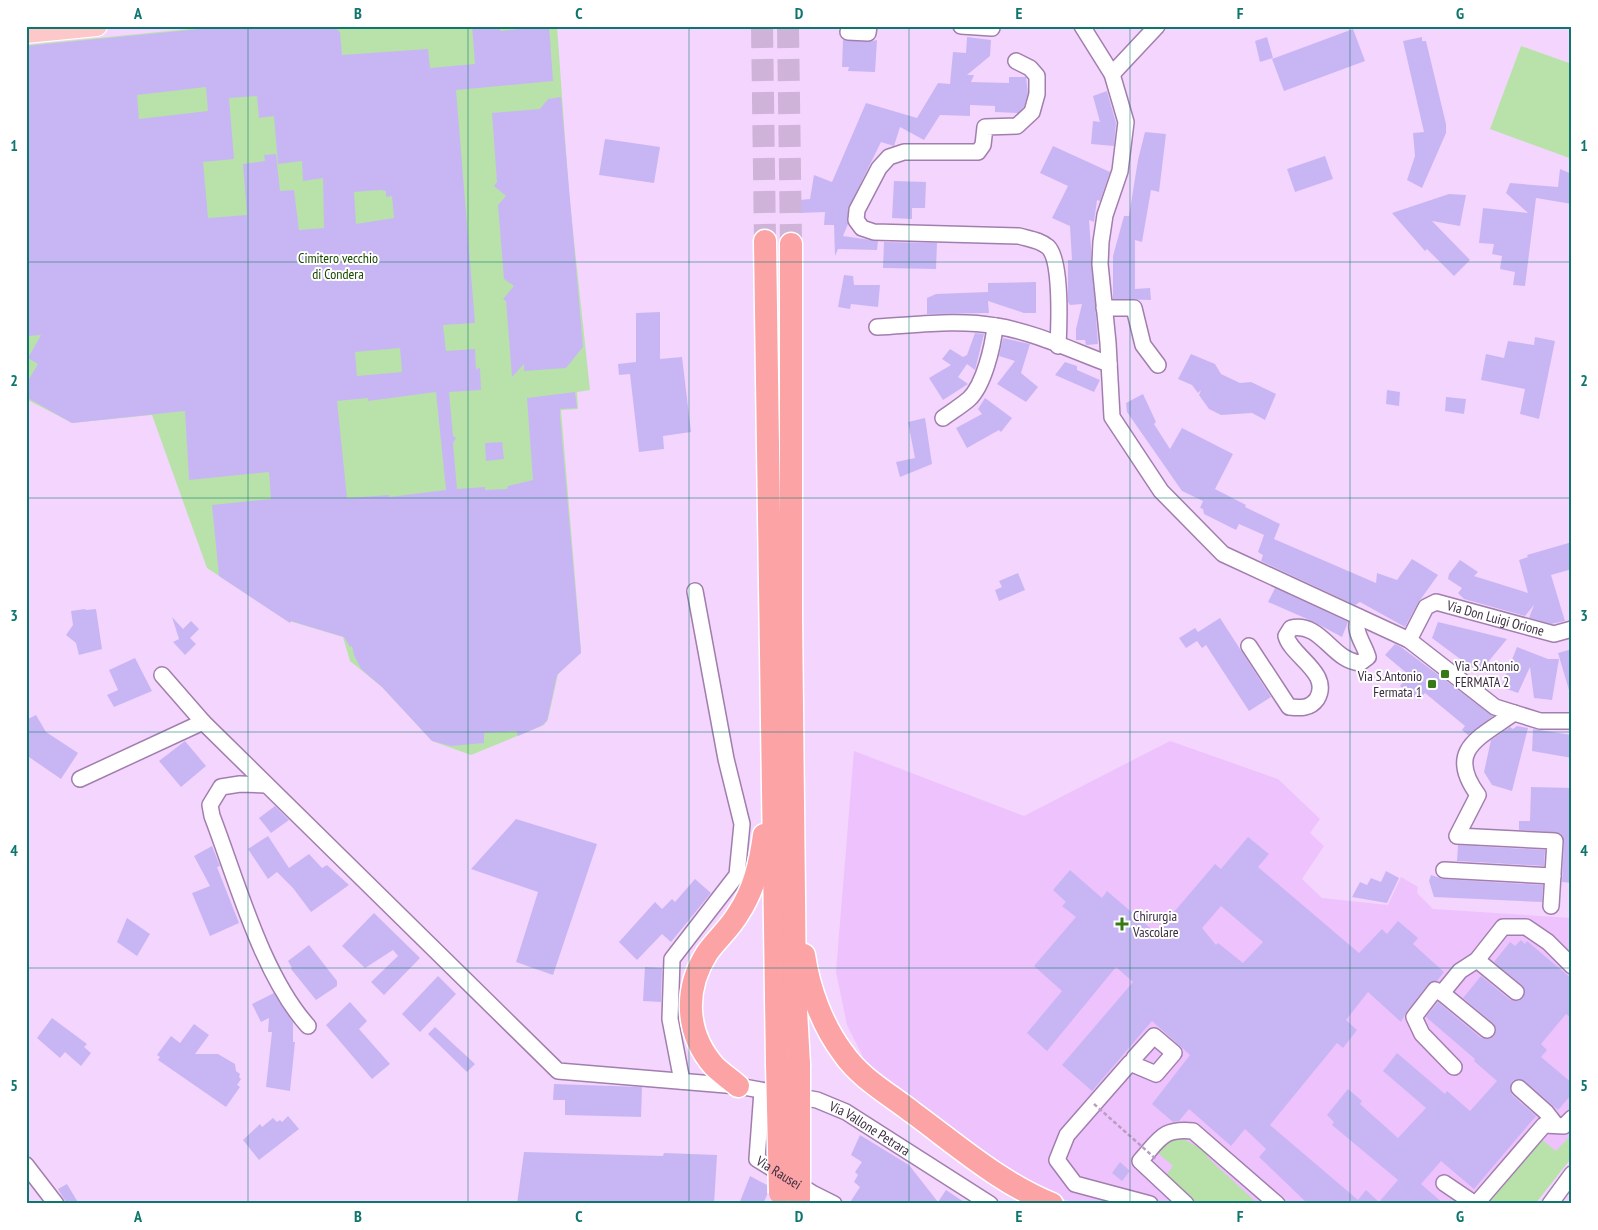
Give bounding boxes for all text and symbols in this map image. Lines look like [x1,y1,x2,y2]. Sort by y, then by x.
text: A [133,3,143,23]
text: B [354,3,362,23]
text: C [575,3,583,23]
text: D [795,3,804,23]
text: E [1016,3,1023,23]
text: F [1237,3,1244,23]
text: G [1456,3,1464,23]
text: 1 [10,135,18,155]
text: 1 [1580,135,1588,155]
park label: Cimitero vecchio di Condera [298,249,378,283]
text: 2 [10,370,18,390]
text: 2 [1580,370,1588,390]
street label: Via Don Luigi Orione [1444,596,1546,640]
text: 3 [10,605,18,625]
text: 3 [1580,605,1588,625]
place label: Via S.Antonio FERMATA 2 [1454,657,1519,691]
place label: Via S.Antonio Fermata 1 [1357,667,1422,701]
marker: Via S.Antonio FERMATA 2 [1439,668,1451,680]
marker: Via S.Antonio Fermata 1 [1426,678,1438,690]
text: 4 [10,840,18,860]
text: 4 [1580,840,1588,860]
place label: Chirurgia Vascolare [1132,907,1179,941]
marker: Chirurgia Vascolare [1115,917,1129,931]
text: 5 [10,1075,18,1095]
text: 5 [1580,1075,1588,1095]
street label: Via Vallone Petrara [826,1097,913,1160]
street label: Via Rausei [752,1151,805,1193]
text: A [133,1206,143,1226]
text: B [354,1206,362,1226]
text: C [575,1206,583,1226]
text: D [795,1206,804,1226]
text: E [1016,1206,1023,1226]
text: F [1237,1206,1244,1226]
text: G [1456,1206,1464,1226]

